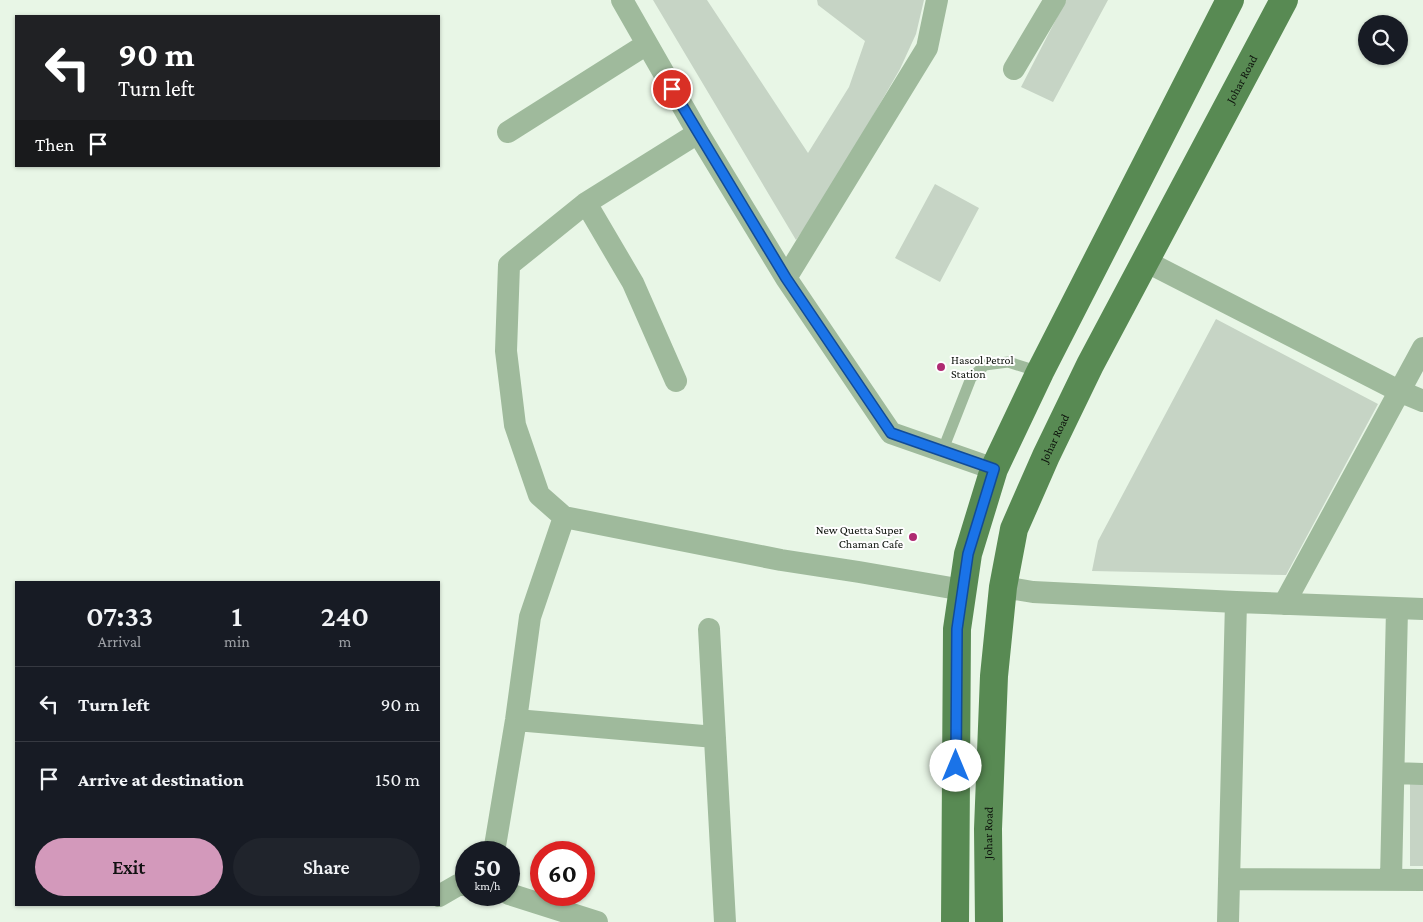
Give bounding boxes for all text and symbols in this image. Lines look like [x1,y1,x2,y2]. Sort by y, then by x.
map controls [1358,15,1408,65]
button: search [1358,15,1408,65]
icon: left [35,35,100,100]
text: 90 m [118,35,195,74]
street label: Johar Road [1223,52,1261,107]
pin [651,68,693,110]
icon: arrive [658,75,686,103]
text: Turn left [118,76,195,101]
icon: arrive [84,130,112,158]
text: Then [35,134,74,155]
place label: Hascol Petrol Station [951,353,1014,381]
marker: Hascol Petrol Station [935,361,947,373]
street label: Johar Road [1037,411,1073,466]
place label: New Quetta Super Chaman Cafe [816,523,904,551]
marker: New Quetta Super Chaman Cafe [907,531,919,543]
text: 07:33 [86,599,153,632]
text: 1 [232,599,242,632]
text: 240 [321,599,369,632]
text: Arrival [98,633,141,650]
text: min [224,633,250,650]
text: m [338,633,351,650]
icon: left [35,690,63,718]
text: Turn left [78,694,150,715]
text: 90 m [381,694,420,715]
position arrow [929,739,981,791]
icon: arrive [35,765,63,793]
text: Arrive at destination [78,769,244,790]
text: 150 m [375,769,420,790]
street label: Johar Road [981,806,996,860]
button: Exit [35,838,223,896]
button: Share [233,838,420,896]
speed limit sign: 60 [530,841,595,906]
text: 50 [474,854,501,881]
text: km/h [475,879,500,893]

